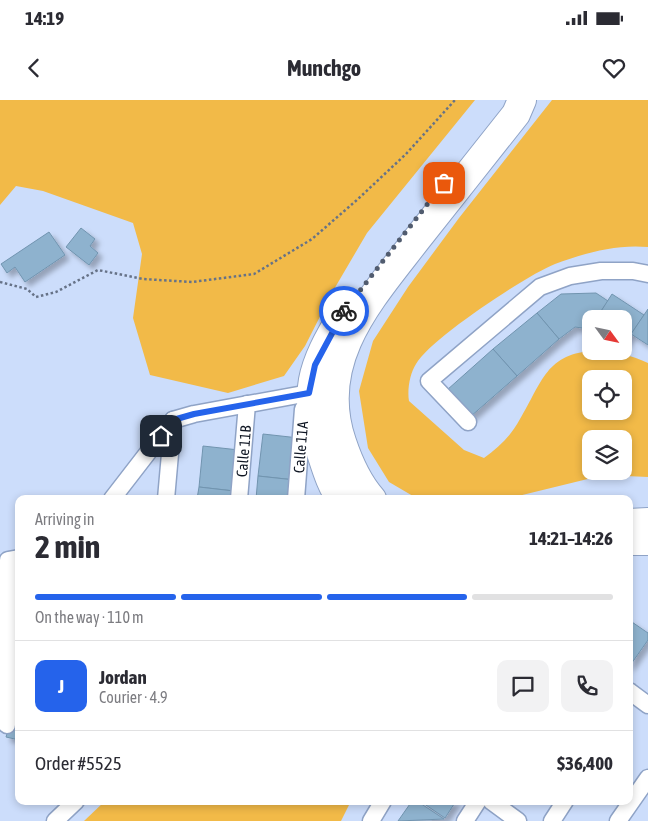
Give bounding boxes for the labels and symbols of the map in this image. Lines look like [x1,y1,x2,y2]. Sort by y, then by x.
pin [423,162,465,204]
courier [319,286,369,336]
north arrow [582,310,632,360]
pin [140,415,182,457]
street label: Calle 11A [290,420,311,474]
street label: Calle 11B [232,425,254,478]

